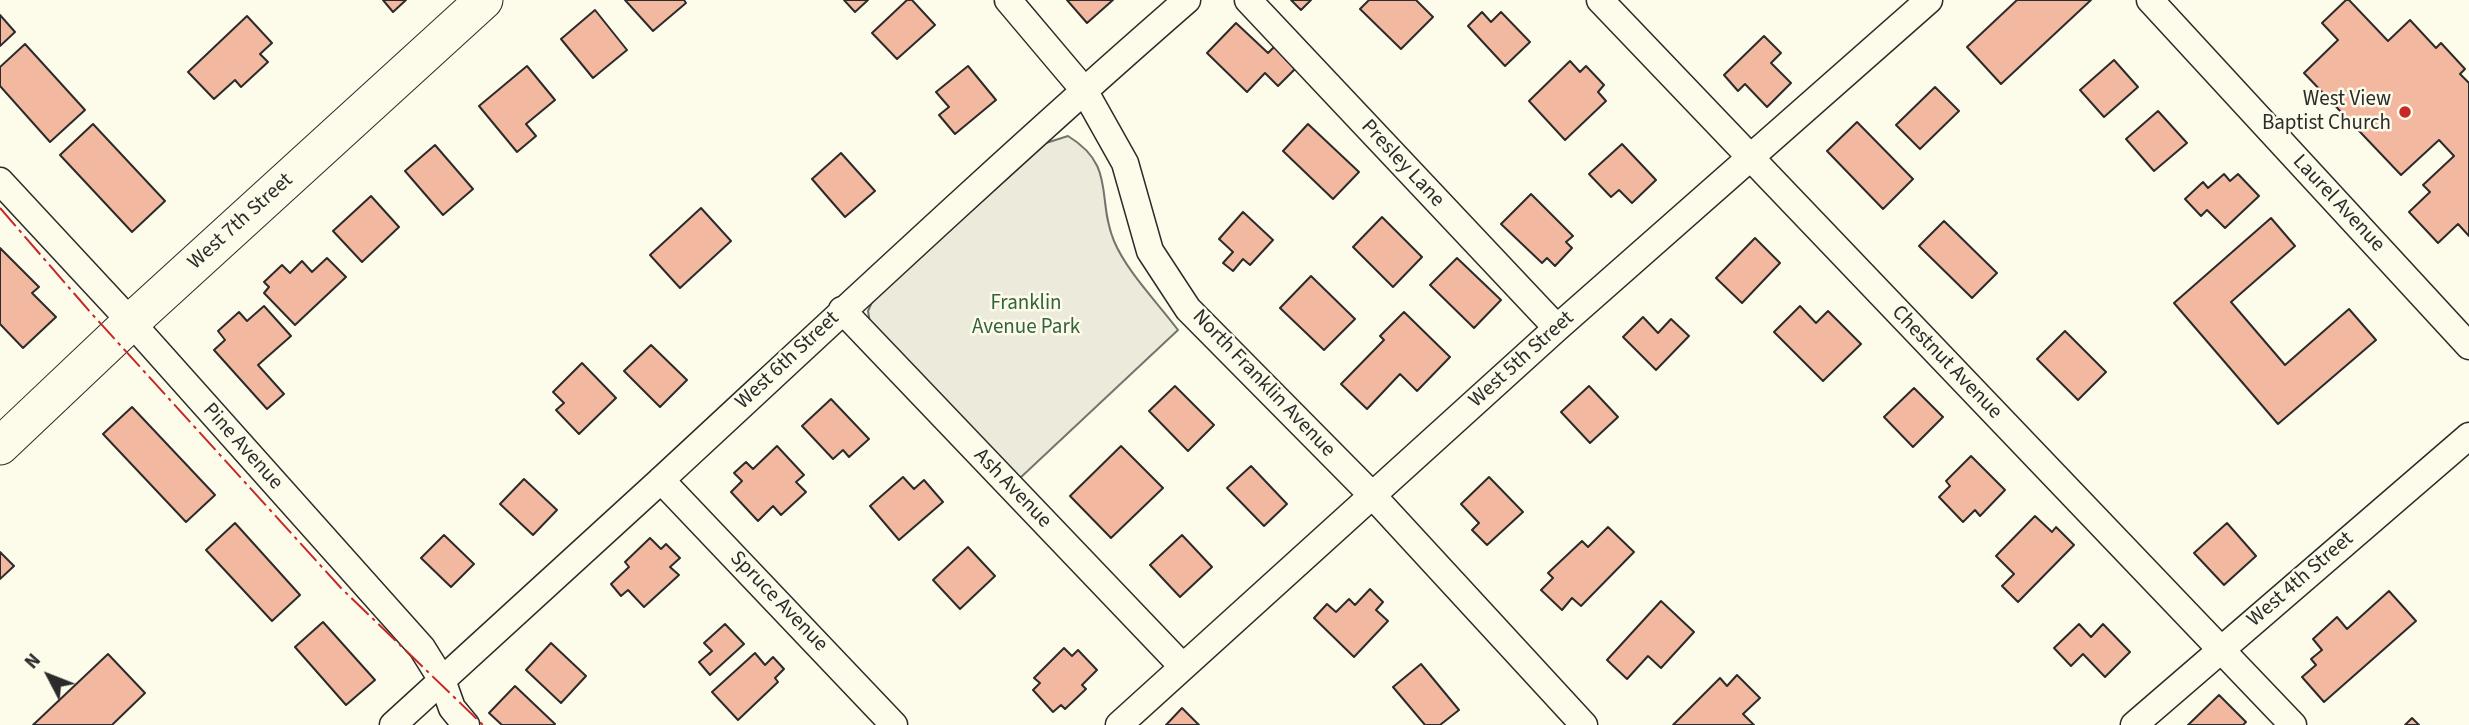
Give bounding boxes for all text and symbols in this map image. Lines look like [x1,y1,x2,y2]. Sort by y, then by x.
place label: West View Baptist Church [2262,87,2391,137]
marker: West View Baptist Church [2397,104,2413,120]
street label: Presley Lane [1355,115,1449,213]
street label: Laurel Avenue [2287,150,2389,258]
street label: West 7th Street [183,168,299,276]
park label: Franklin Avenue Park [972,291,1080,341]
street label: Chestnut Avenue [1885,301,2007,425]
street label: North Franklin Avenue [1186,305,1340,463]
street label: West 5th Street [1464,306,1580,414]
street label: West 6th Street [731,307,845,415]
street label: Pine Avenue [197,398,287,496]
street label: Ash Avenue [968,444,1056,534]
street label: West 4th Street [2243,527,2359,633]
street label: Spruce Avenue [724,546,832,658]
north arrow [14,641,84,711]
text: N [19,648,47,675]

